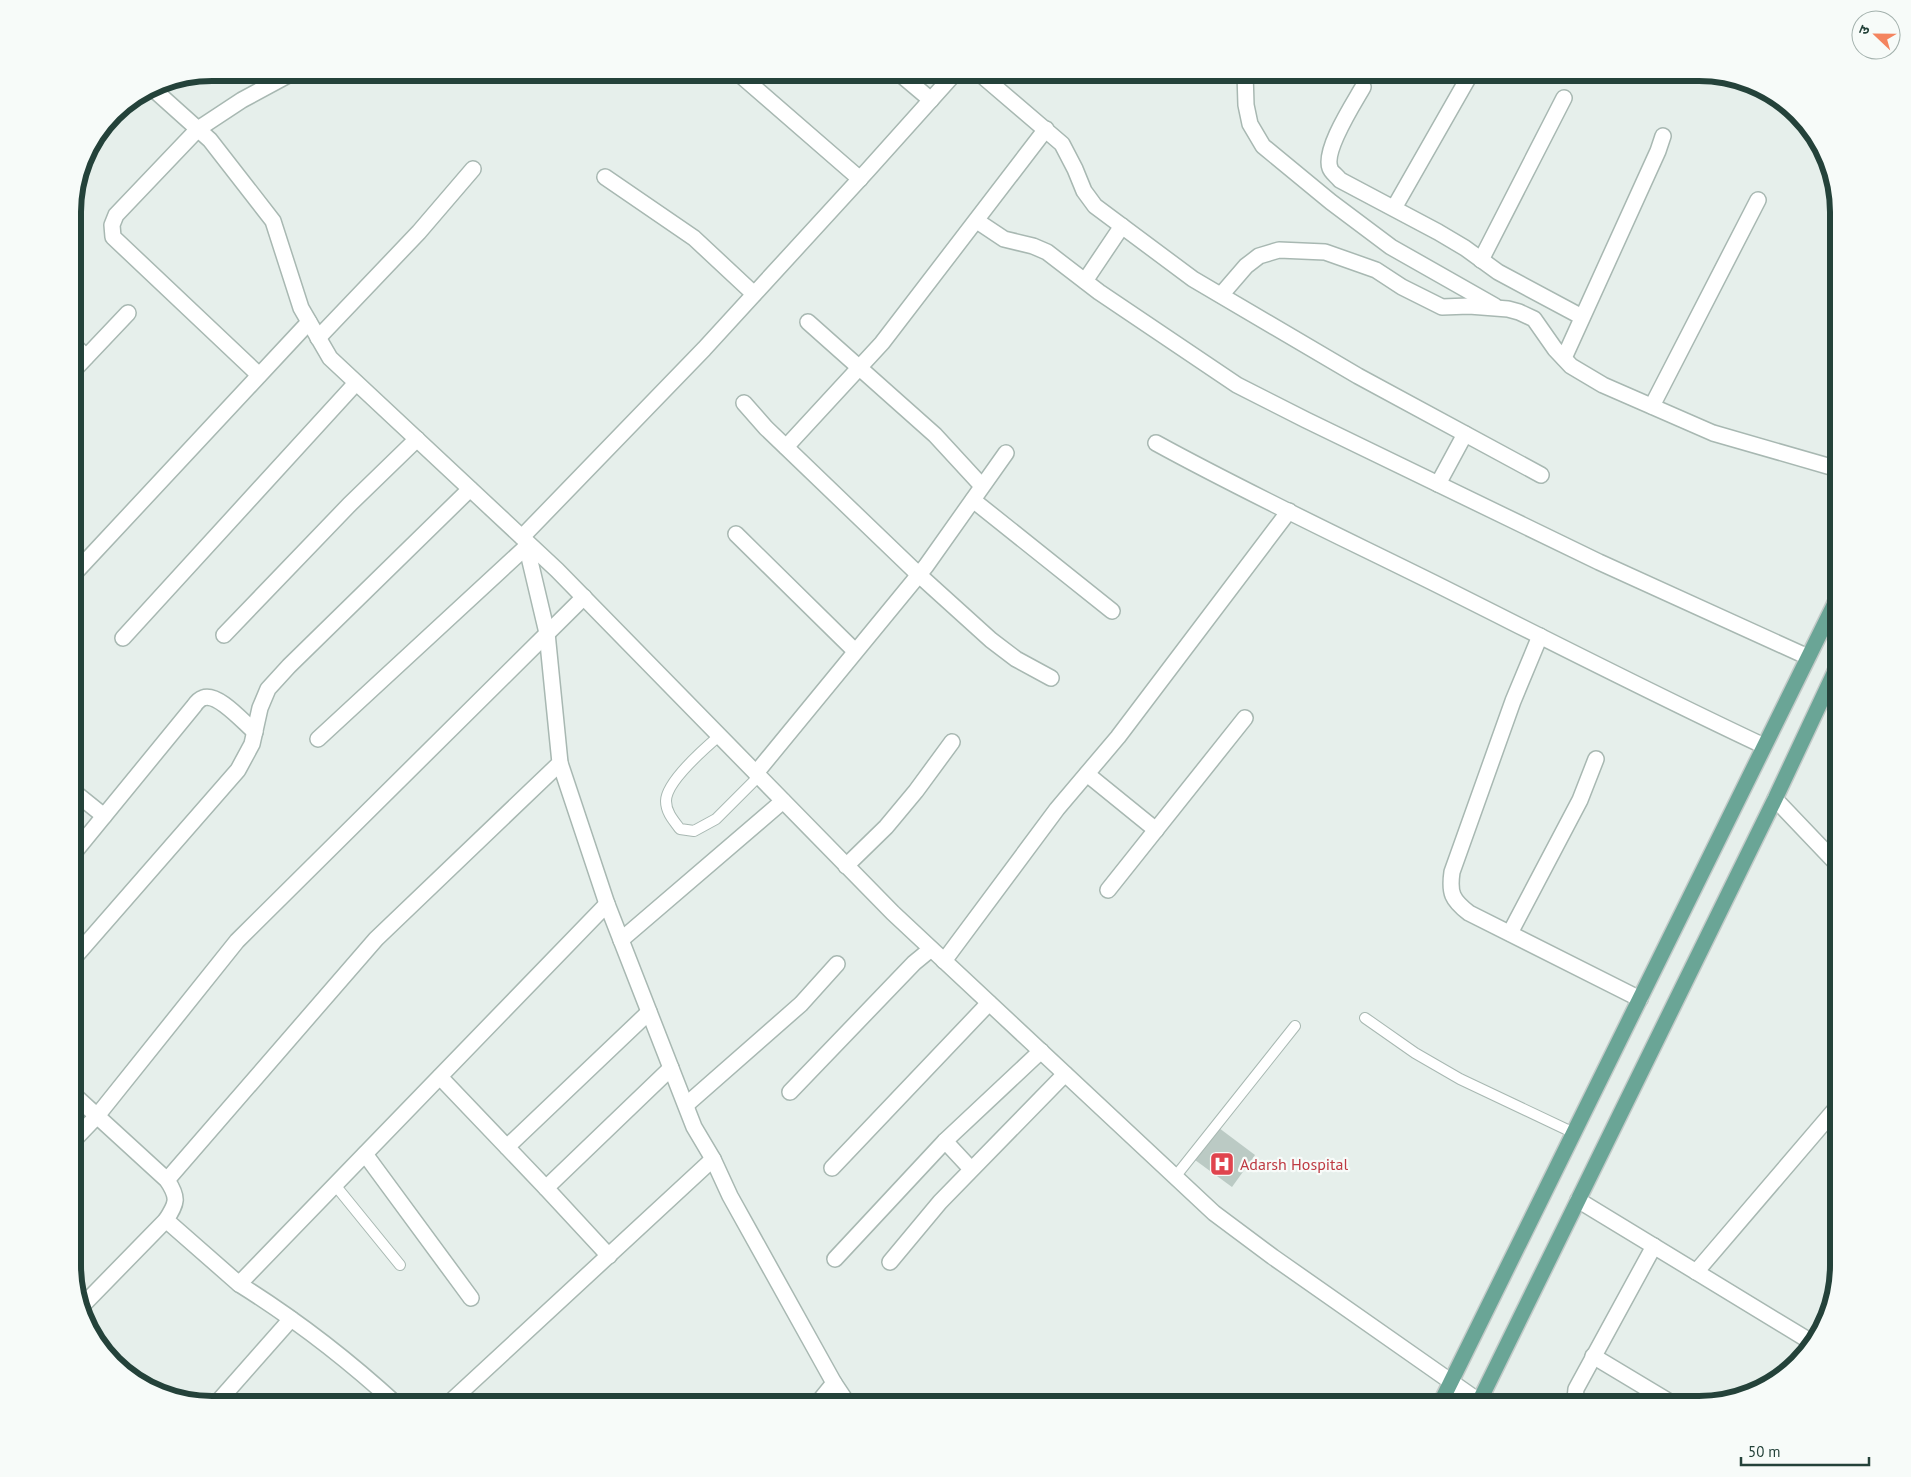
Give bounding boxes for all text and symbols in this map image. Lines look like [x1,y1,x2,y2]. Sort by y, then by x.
north arrow [1851,10,1901,60]
text: उ [1854,22,1874,37]
hospital icon: Adarsh Hospital [1209,1151,1235,1177]
place label: Adarsh Hospital [1240,1154,1348,1174]
scale bar [1741,1434,1868,1466]
text: 50 m [1748,1442,1781,1461]

